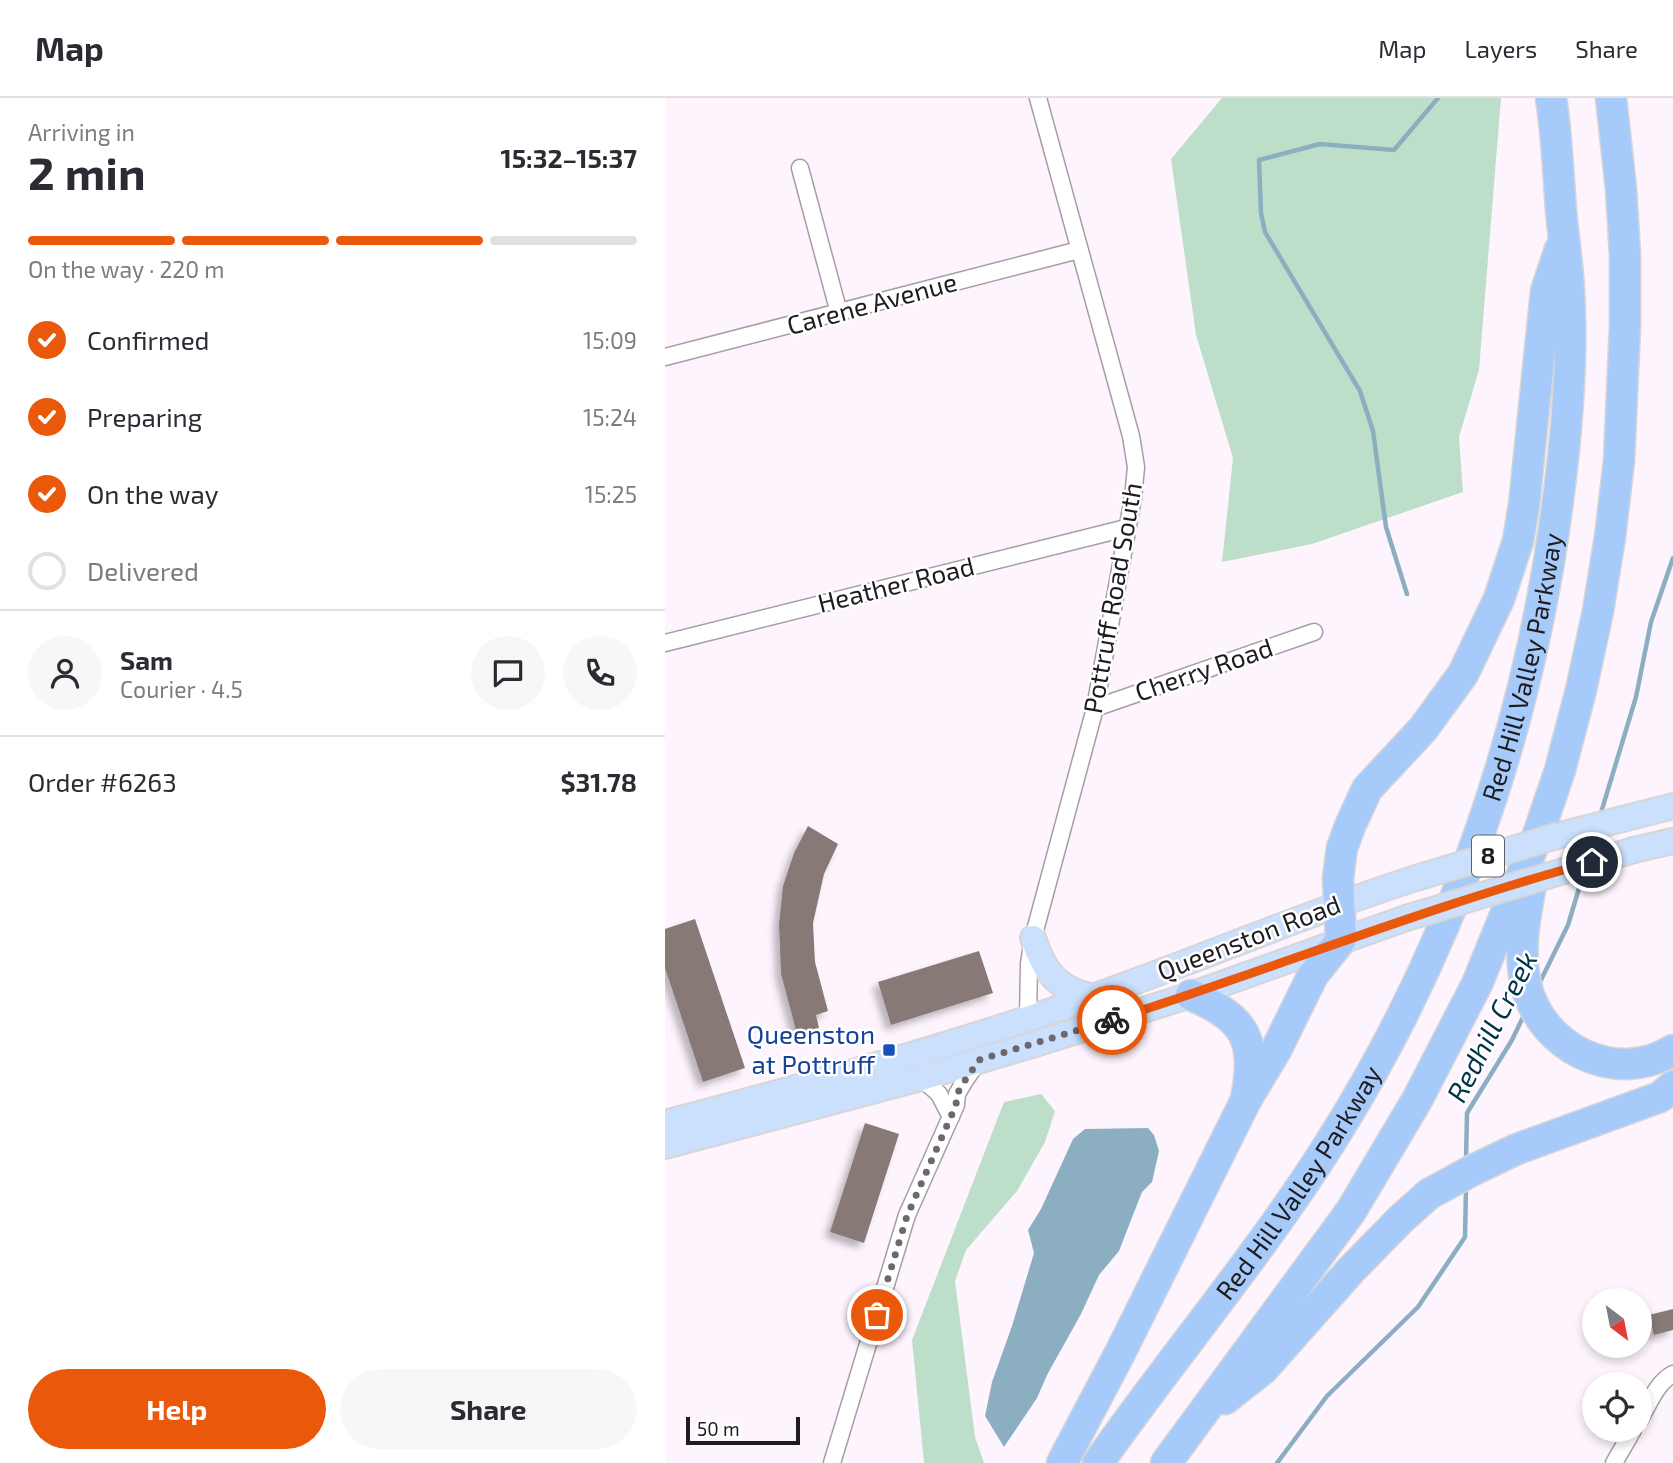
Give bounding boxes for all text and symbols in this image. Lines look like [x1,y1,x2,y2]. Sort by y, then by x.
text: Map [35,28,104,68]
text: Map [1378,34,1426,63]
text: Layers [1464,34,1537,63]
text: Share [1575,34,1638,63]
text: Arriving in [28,118,135,146]
text: 15:32–15:37 [500,142,637,173]
text: 2 min [28,144,146,199]
text: On the way · 220 m [28,255,224,283]
street label: Carene Avenue [783,265,960,340]
icon: check [28,321,66,359]
text: Confirmed [87,324,210,355]
text: 15:09 [583,326,637,354]
icon: check [28,398,66,436]
text: Preparing [87,401,202,432]
text: 15:24 [583,403,637,431]
icon: check [28,475,66,513]
text: On the way [87,478,218,509]
text: 15:25 [585,480,637,508]
street label: Pottruff Road South [1076,480,1147,716]
street label: Red Hill Valley Parkway [1474,530,1567,805]
street label: Heather Road [814,549,977,618]
text: Delivered [87,555,199,586]
street label: Cherry Road [1131,631,1276,707]
button: person [28,636,102,710]
button: chat [471,636,545,710]
button: phone [563,636,637,710]
text: Sam [120,644,173,675]
text: Courier · 4.5 [120,675,243,703]
text: Order #6263 [28,766,177,797]
text: $31.78 [561,766,637,797]
pin [1562,832,1622,892]
road number: 8 [1472,836,1504,876]
icon: home [1573,843,1611,881]
street label: Queenston Road [1152,887,1345,986]
water label: Redhill Creek [1439,946,1544,1108]
courier [1077,985,1147,1055]
icon: bike [1093,1001,1131,1039]
place label: Queenston at Pottruff [747,1018,876,1079]
marker: Queenston at Pottruff [881,1042,897,1058]
street label: Red Hill Valley Parkway [1208,1060,1387,1305]
pin [847,1285,907,1345]
north arrow [1582,1288,1652,1358]
map controls [1582,1288,1652,1442]
icon: bag [858,1296,896,1334]
button: Help [28,1369,326,1449]
button: Share [340,1369,637,1449]
button: locate [1582,1372,1652,1442]
scale bar [686,1414,800,1446]
text: 50 m [697,1417,740,1440]

